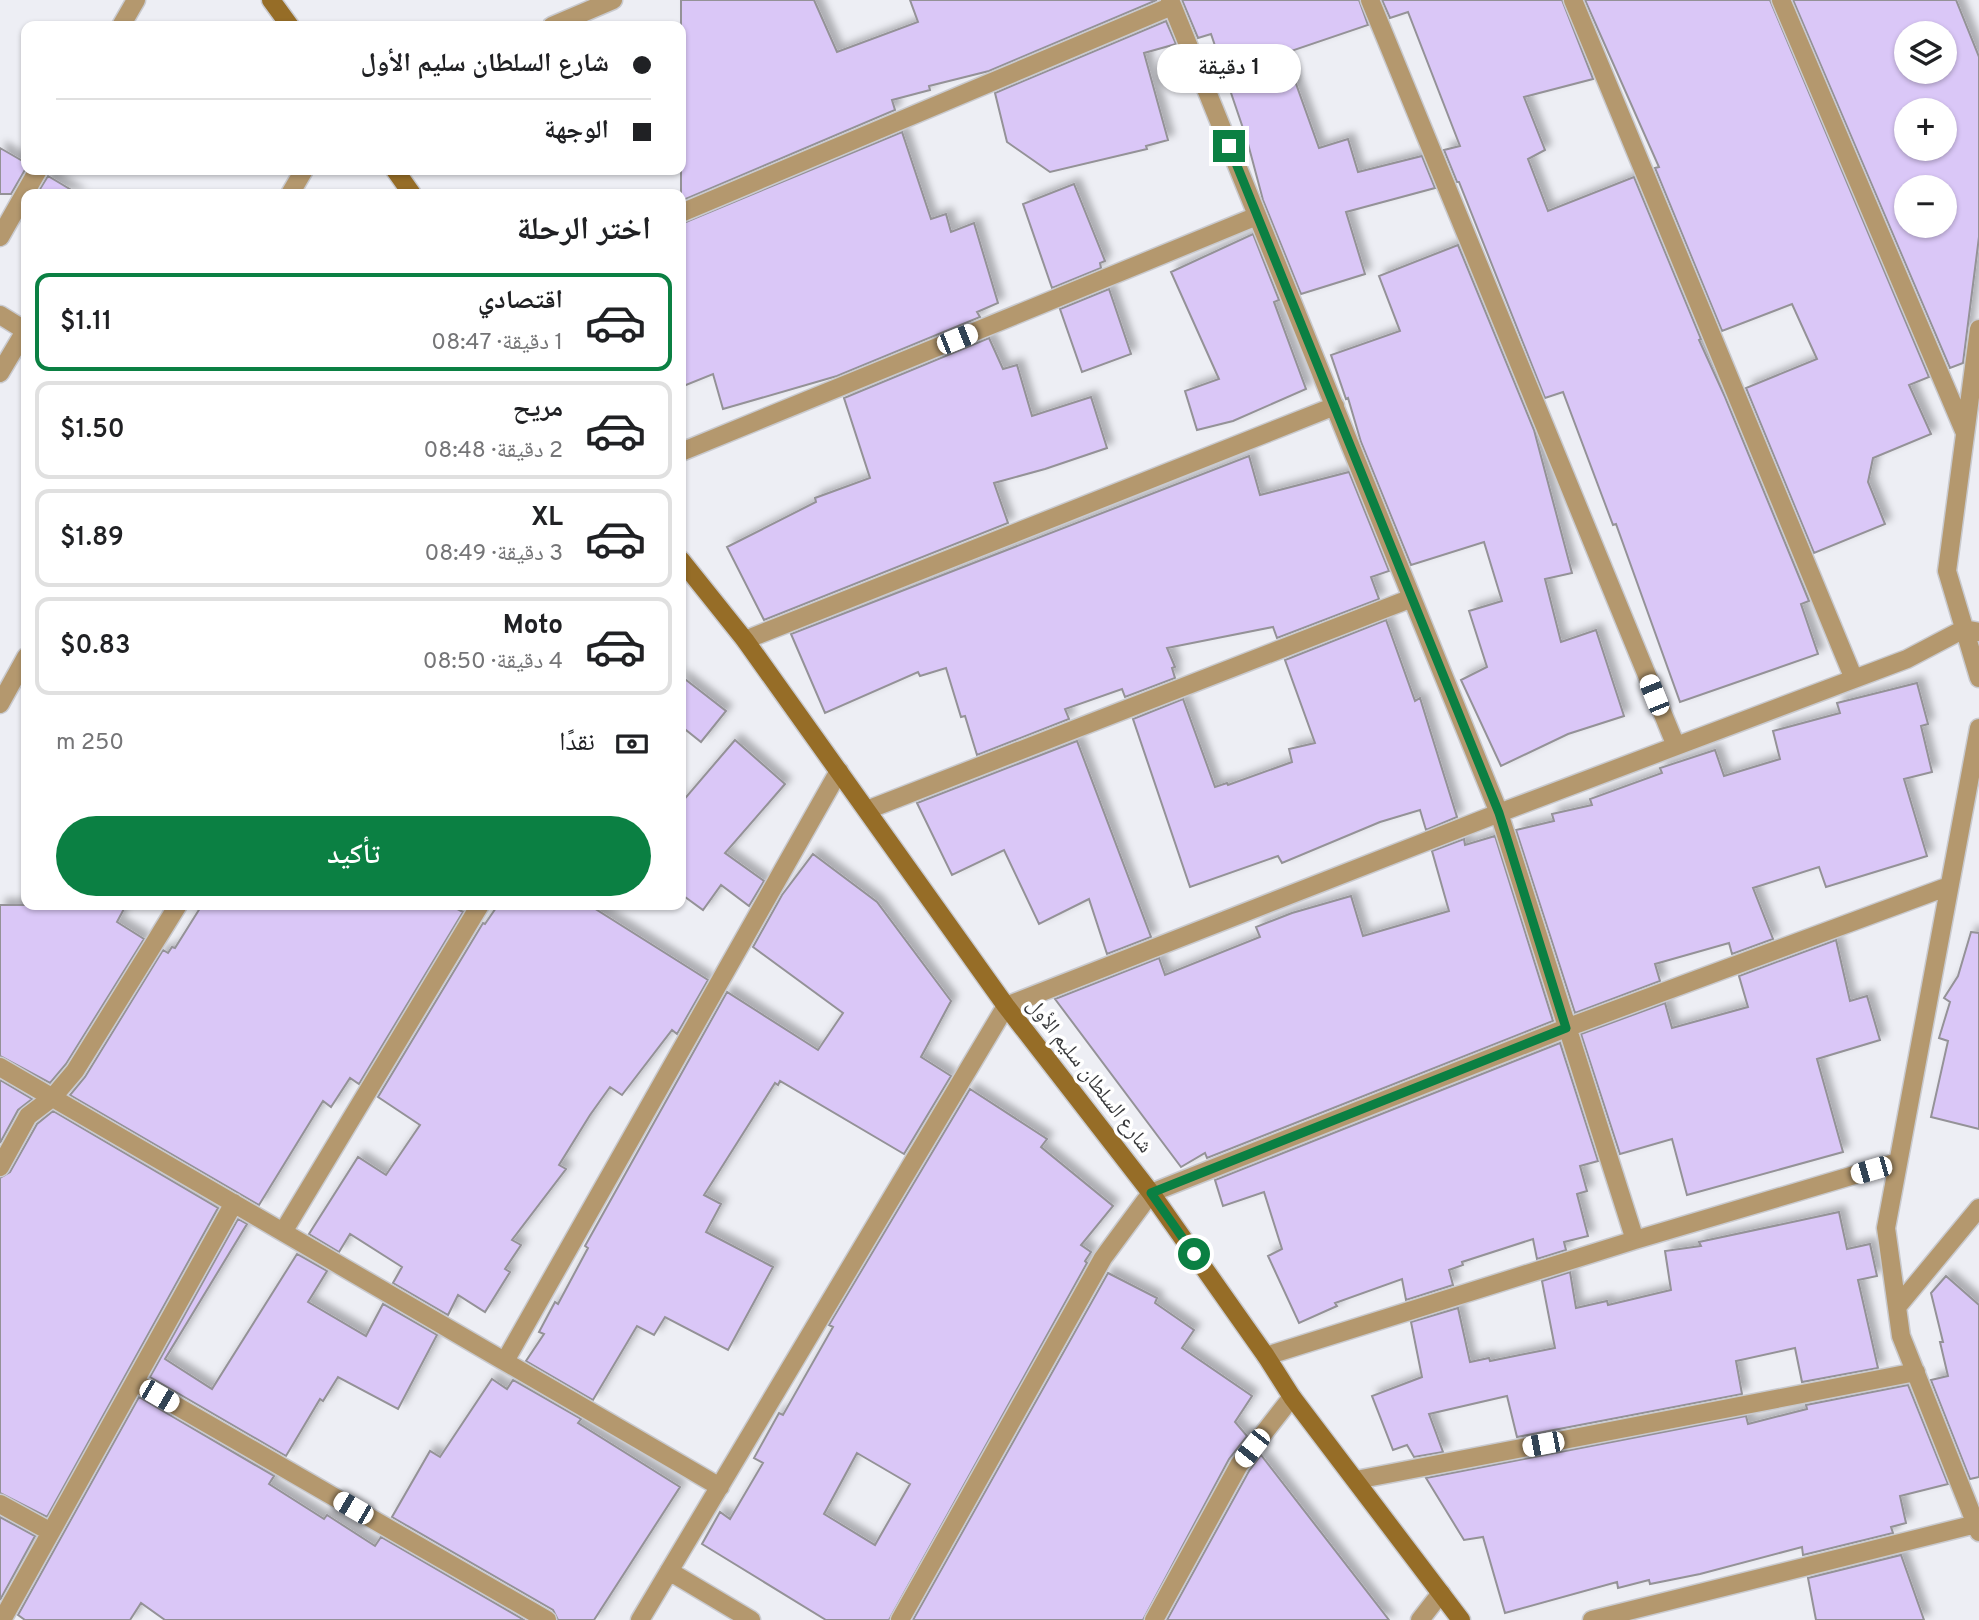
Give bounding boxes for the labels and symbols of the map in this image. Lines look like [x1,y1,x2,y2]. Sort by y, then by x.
callout: 1 دقيقة [1157,44,1301,94]
route end [1213,130,1245,162]
car [934,321,981,357]
car [1637,672,1672,718]
street label: شارع السلطان سليم الأول [1020,993,1158,1159]
car [1848,1154,1895,1186]
route start [1178,1238,1210,1270]
car [136,1376,183,1416]
car [1231,1425,1274,1471]
car [1521,1430,1566,1458]
car [330,1488,377,1528]

